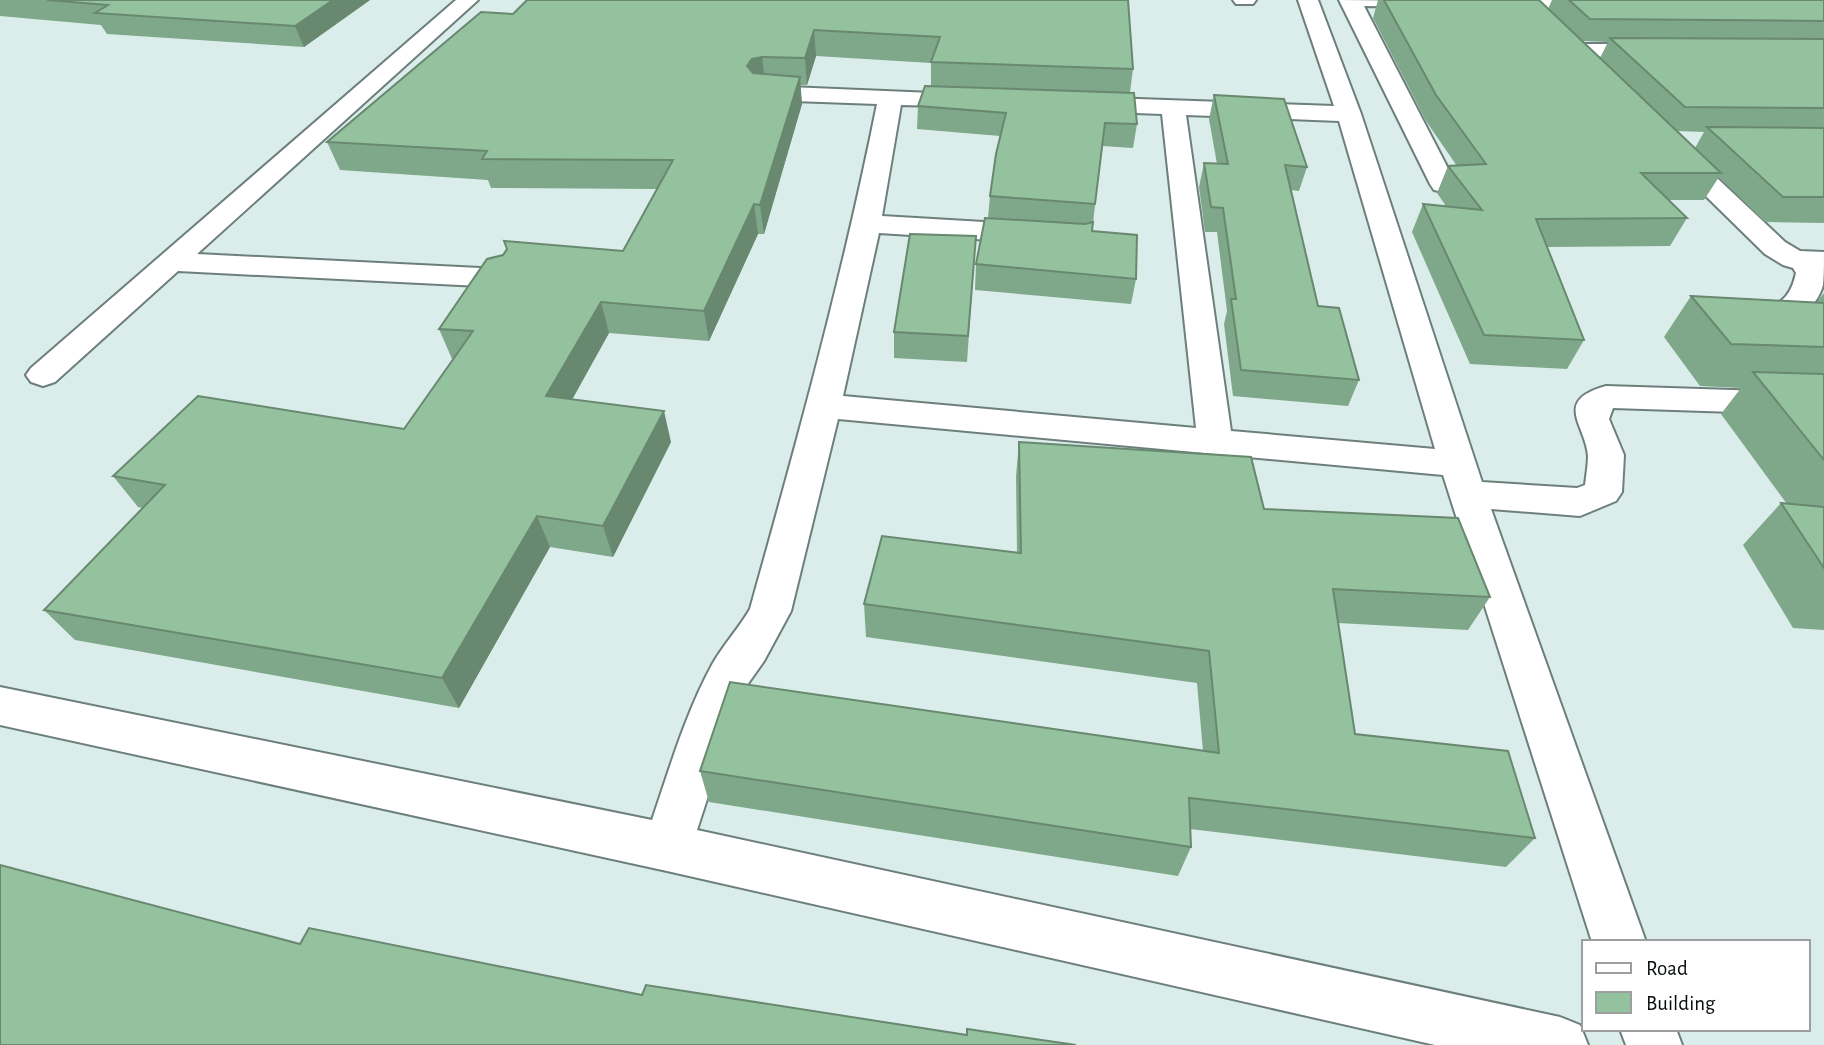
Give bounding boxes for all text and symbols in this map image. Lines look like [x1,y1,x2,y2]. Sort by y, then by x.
legend [1582,940,1810,1031]
text: Road [1646,958,1688,979]
text: Building [1646,993,1716,1014]

